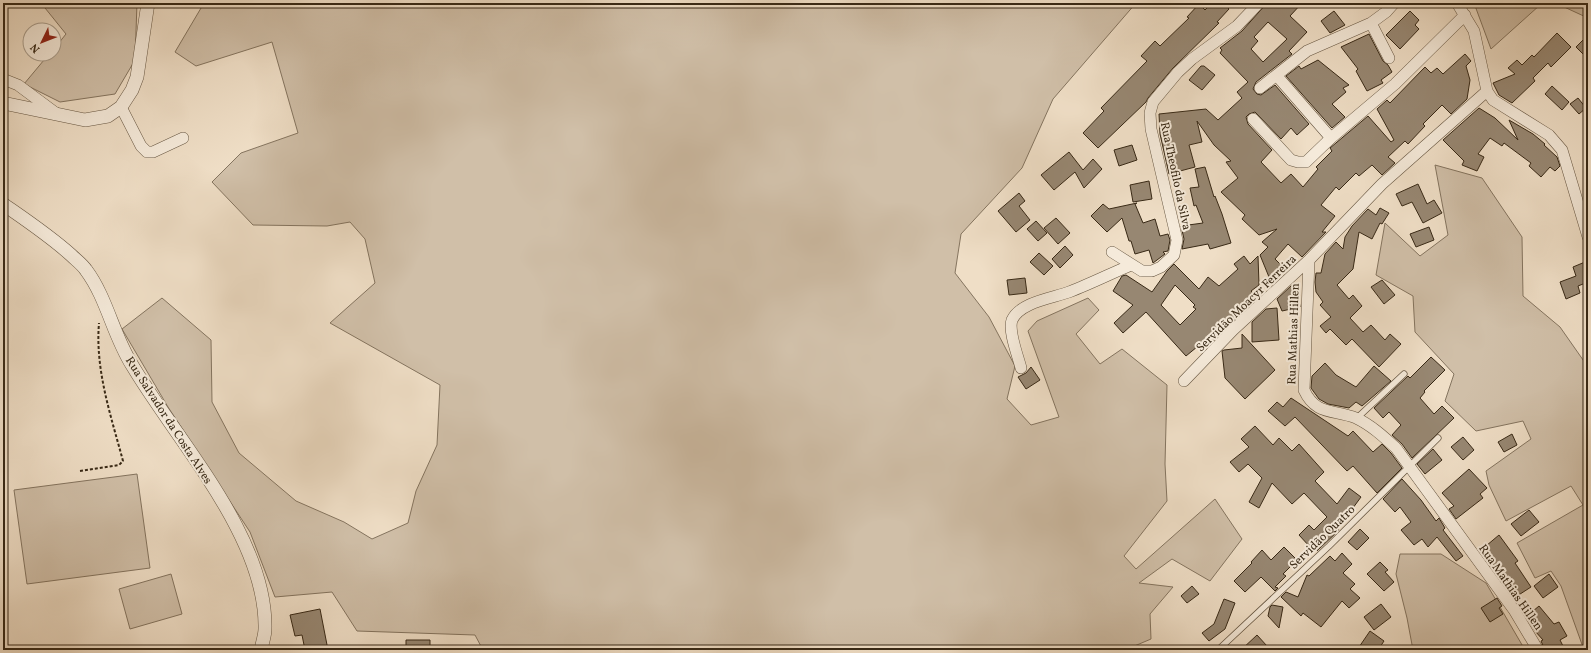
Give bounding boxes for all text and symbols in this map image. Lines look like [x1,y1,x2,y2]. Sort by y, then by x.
north arrow [22,22,62,62]
text: N [28,40,44,56]
street label: Rua Theofilo da Silva [1156,121,1194,232]
street label: Servidão Moacyr Ferreira [1193,252,1300,356]
street label: Rua Mathias Hillen [1284,283,1304,385]
street label: Rua Salvador da Costa Alves [121,354,215,487]
street label: Servidão Quatro [1286,502,1359,573]
street label: Rua Mathias Hillen [1475,541,1546,634]

